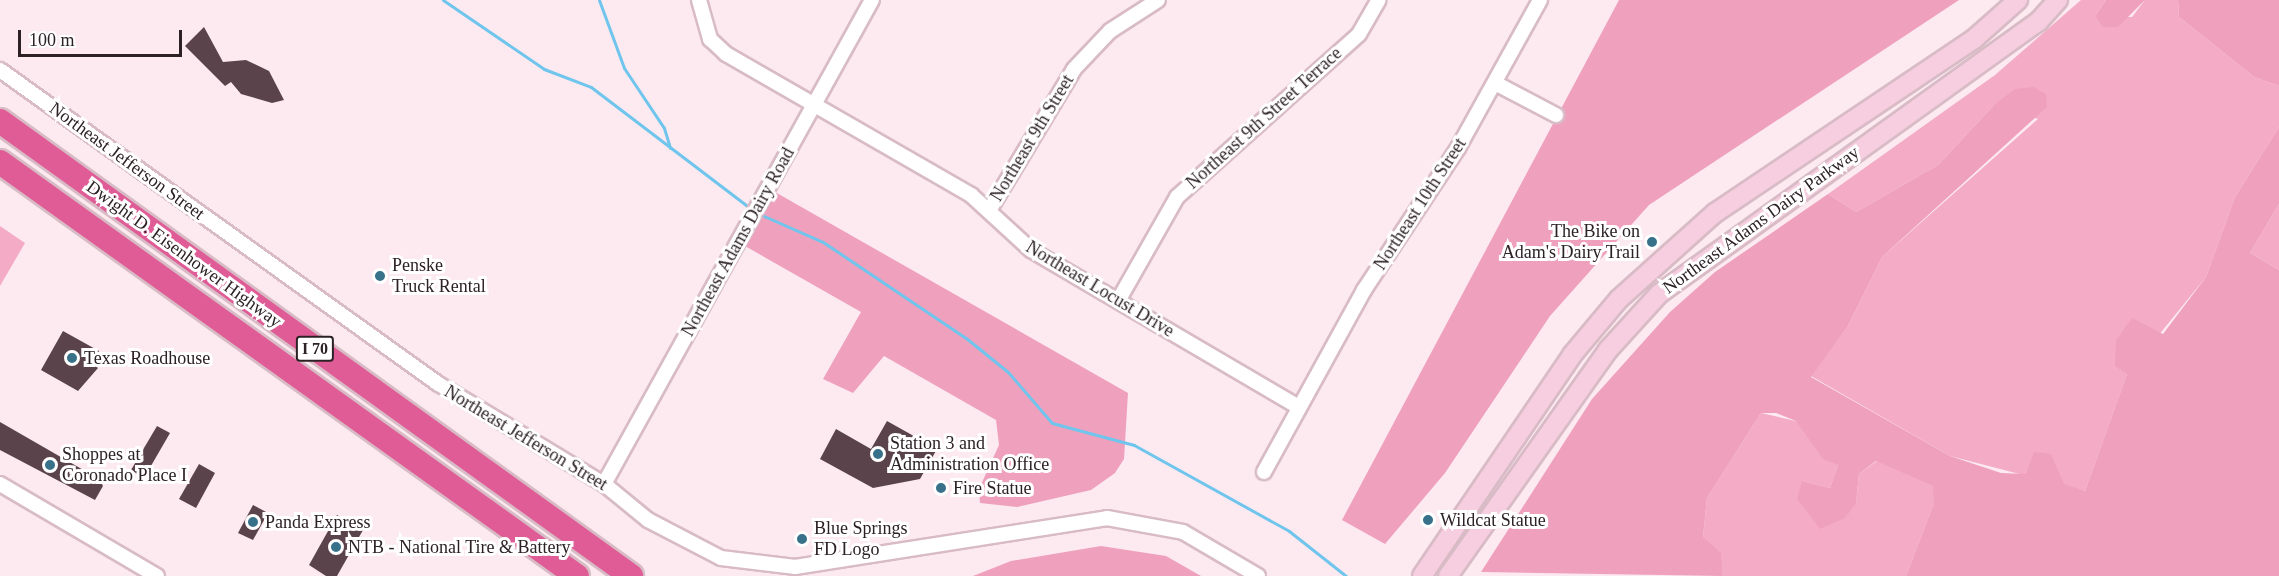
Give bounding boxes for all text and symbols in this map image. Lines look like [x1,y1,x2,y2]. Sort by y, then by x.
scale bar [21,18,184,56]
text: 100 m [29,30,75,50]
street label: Northeast 9th Street Terrace [1182,42,1346,194]
street label: Northeast 9th Street [986,71,1078,205]
street label: Northeast Jefferson Street [45,97,209,225]
street label: Northeast 10th Street [1369,134,1471,274]
street label: Northeast Adams Dairy Parkway [1658,141,1864,299]
street label: Northeast Adams Dairy Road [677,143,799,341]
street label: Dwight D. Eisenhower Highway [82,176,286,332]
place label: The Bike on Adam's Dairy Trail [1501,221,1640,264]
marker: The Bike on Adam's Dairy Trail [1645,235,1659,249]
street label: Northeast Locust Drive [1022,236,1178,342]
place label: Penske Truck Rental [392,255,486,298]
marker: Penske Truck Rental [373,269,387,283]
road number: I 70 [296,336,334,362]
place label: Texas Roadhouse [84,347,210,369]
marker: Texas Roadhouse [65,351,79,365]
street label: Northeast Jefferson Street [440,381,612,495]
place label: Station 3 and Administration Office [890,433,1049,476]
place label: Shoppes at Coronado Place I [62,444,187,486]
marker: Station 3 and Administration Office [871,447,885,461]
marker: Shoppes at Coronado Place I [43,458,57,472]
place label: Fire Statue [953,477,1031,499]
marker: Fire Statue [934,481,948,495]
place label: Wildcat Statue [1440,509,1546,531]
place label: Panda Express [265,511,370,533]
marker: Wildcat Statue [1421,513,1435,527]
marker: Panda Express [246,515,260,529]
place label: Blue Springs FD Logo [814,518,908,560]
marker: Blue Springs FD Logo [795,532,809,546]
place label: NTB - National Tire & Battery [348,536,571,558]
marker: NTB - National Tire & Battery [329,540,343,554]

